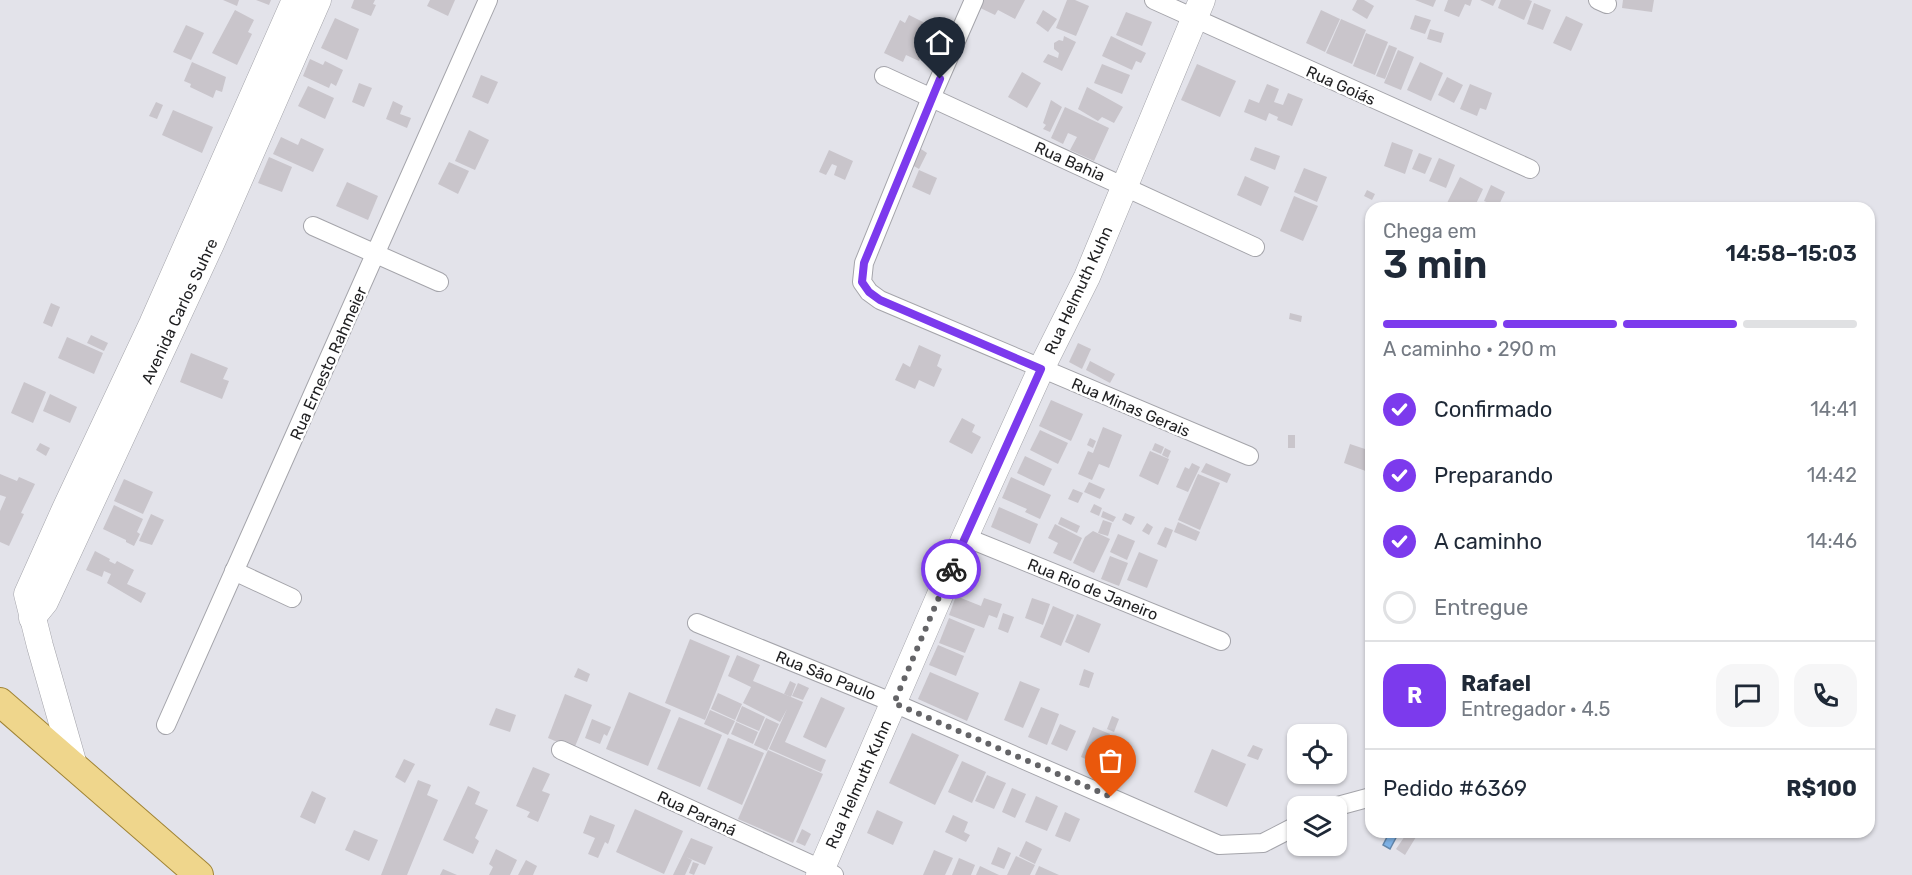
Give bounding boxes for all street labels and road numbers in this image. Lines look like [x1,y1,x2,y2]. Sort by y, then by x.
street label: Rua Goiás [1303,62,1378,109]
street label: Rua Bahia [1032,138,1108,185]
street label: Rua Helmuth Kuhn [1040,223,1116,357]
street label: Avenida Carlos Suhre [137,235,222,387]
street label: Rua Ernesto Rahmeier [286,284,371,443]
street label: Rua Minas Gerais [1069,374,1193,441]
street label: Rua Rio de Janeiro [1025,555,1161,624]
street label: Rua São Paulo [773,647,879,704]
street label: Rua Helmuth Kuhn [821,717,895,852]
street label: Rua Paraná [654,787,739,840]

